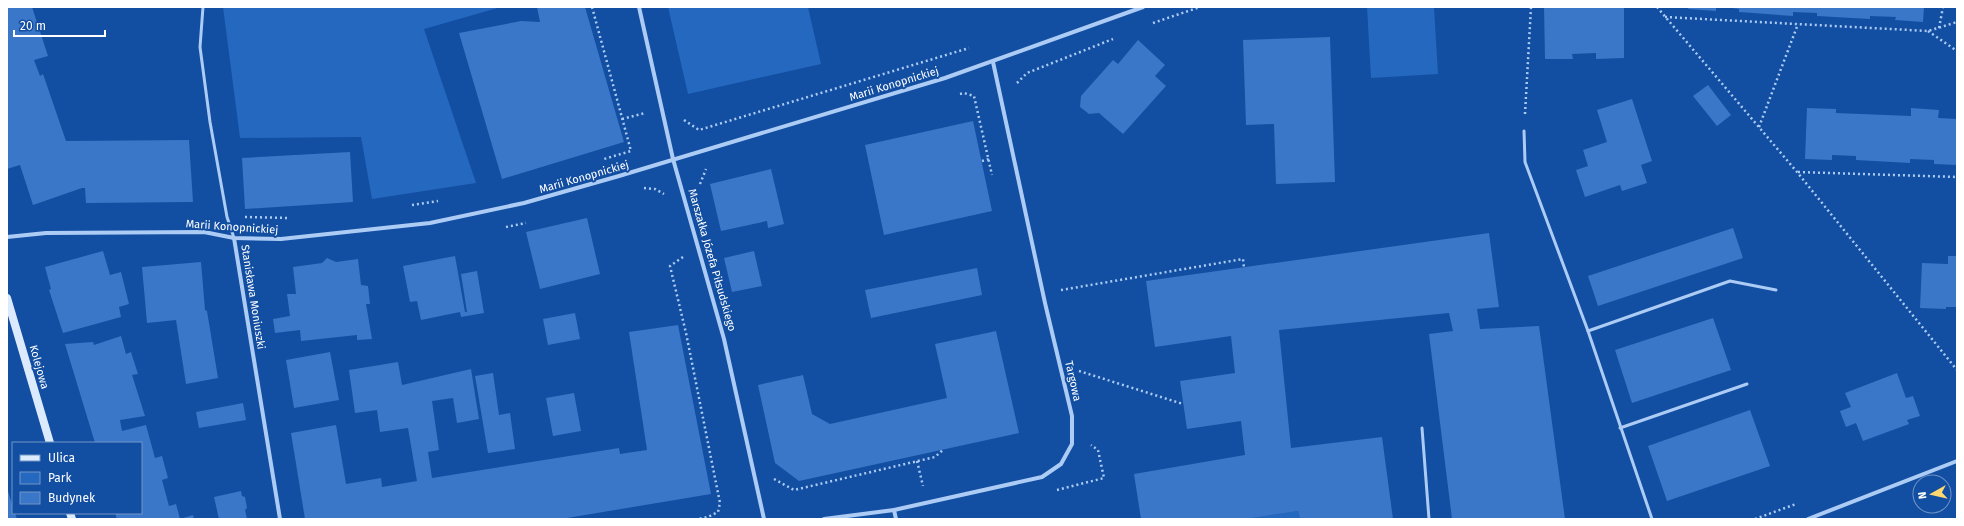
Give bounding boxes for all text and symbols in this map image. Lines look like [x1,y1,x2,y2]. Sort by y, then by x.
scale bar [14,12,105,38]
text: 20 m [20,19,46,33]
street label: Marii Konopnickiej [848,64,940,104]
street label: Marii Konopnickiej [538,158,630,196]
street label: Marszałka Józefa Piłsudskiego [685,187,739,333]
street label: Marii Konopnickiej [185,217,279,237]
street label: Stanisława Moniuszki [238,244,268,350]
street label: Kolejowa [27,344,51,391]
street label: Targowa [1062,360,1084,402]
legend [12,442,142,514]
text: Ulica [48,451,75,465]
text: Park [48,471,72,485]
north arrow [1912,474,1952,514]
text: Budynek [48,491,96,505]
text: N [1916,491,1930,500]

